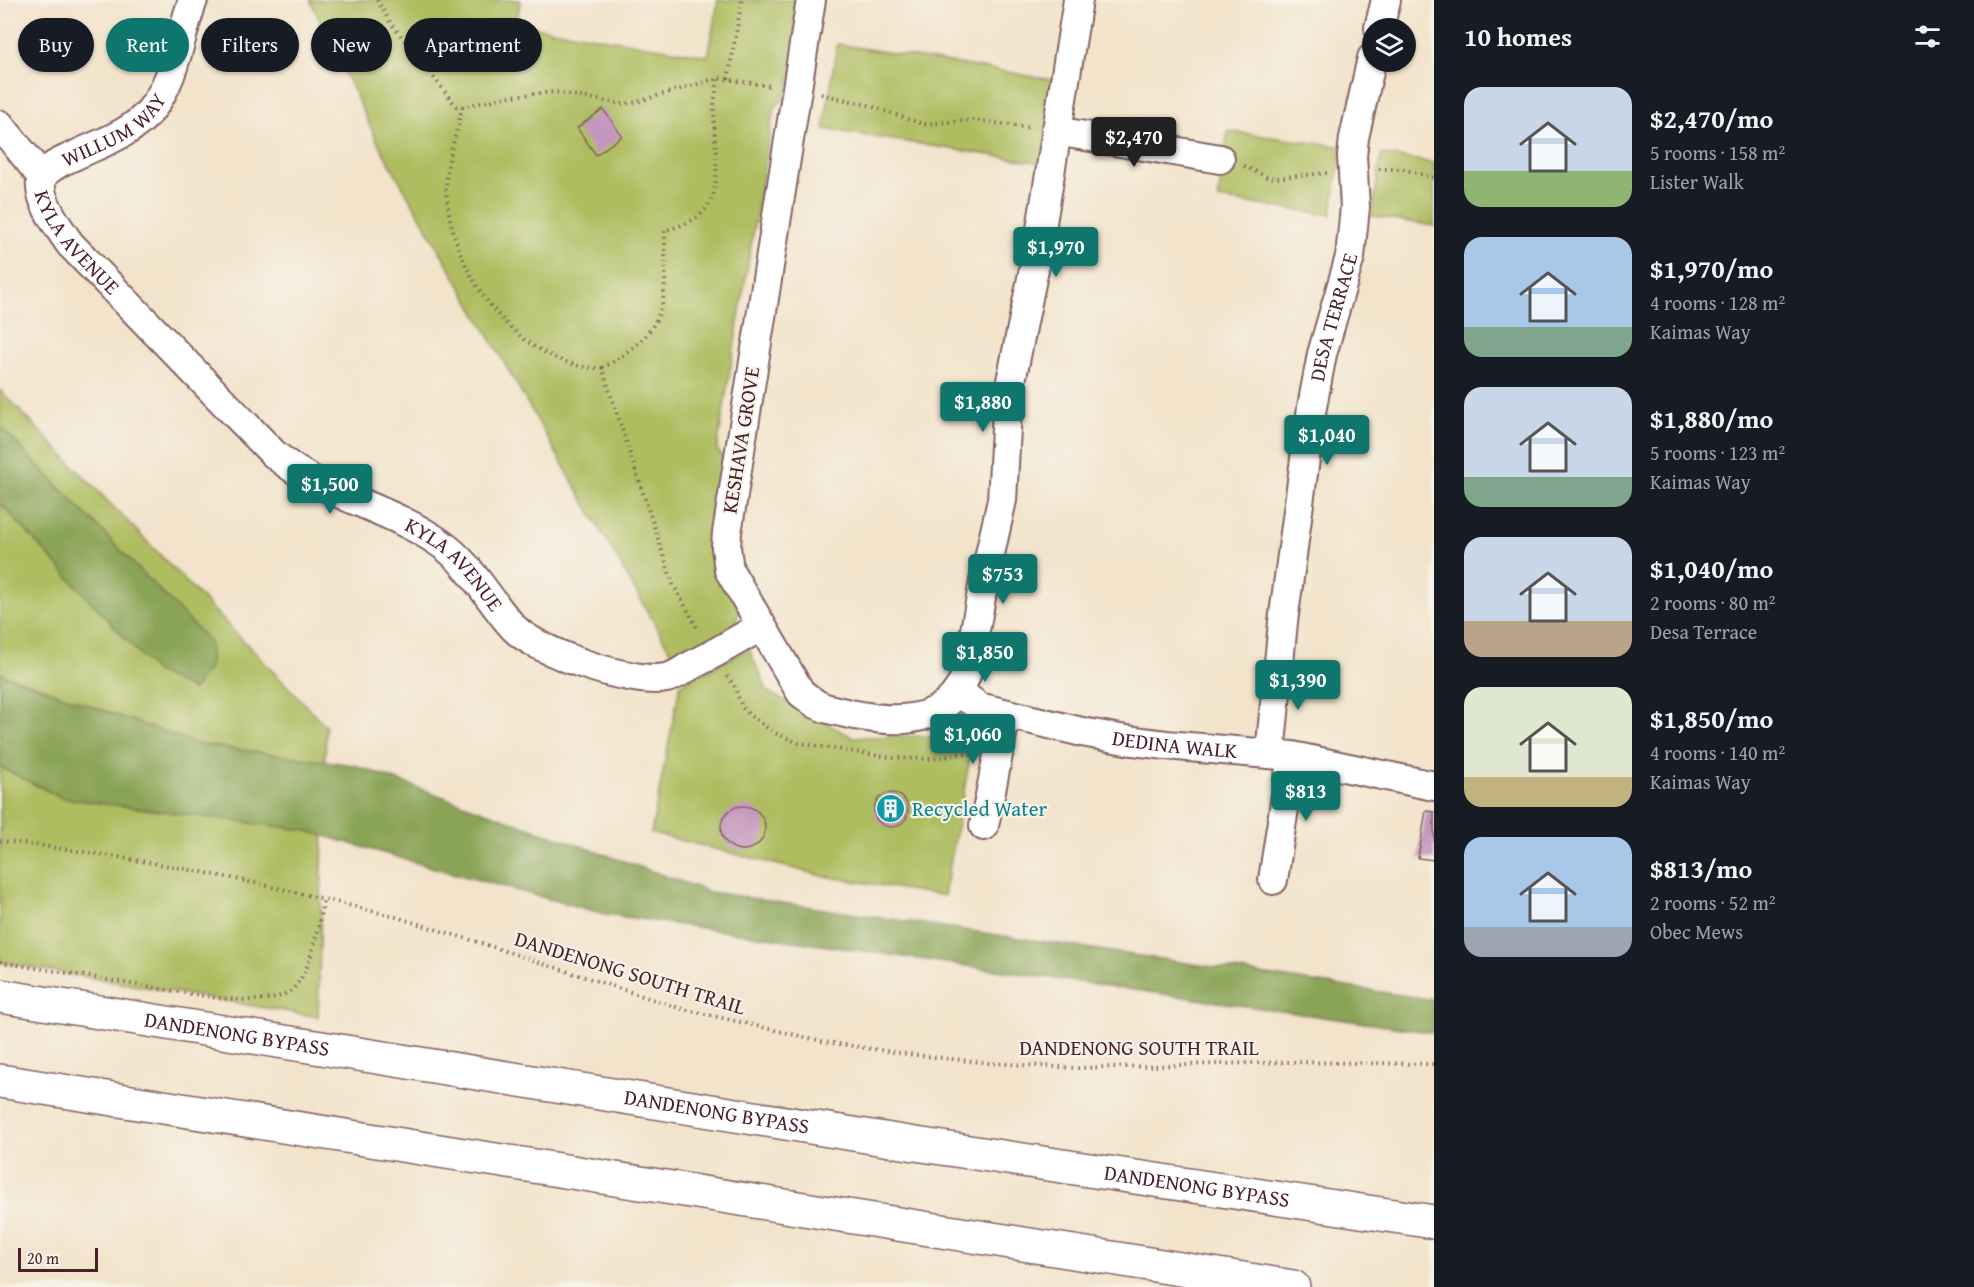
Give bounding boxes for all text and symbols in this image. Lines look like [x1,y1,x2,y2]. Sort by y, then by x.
text: 10 homes [1464,17,1572,56]
chip: Buy [18,18,94,72]
chip: Rent [106,18,189,72]
chip: Filters [201,18,299,72]
chip: New [311,18,392,72]
chip: Apartment [404,18,542,72]
map controls [1362,18,1416,72]
button: layers [1362,18,1416,72]
icon: filters [1911,20,1944,53]
street label: WILLUM WAY [56,86,174,175]
text: $2,470/mo [1650,99,1773,138]
icon: home [1512,111,1584,183]
pin: $2,470 [1085,117,1183,168]
text: $2,470 [1105,122,1163,151]
text: 5 rooms · 158 m² [1650,138,1785,167]
text: Lister Walk [1650,167,1744,196]
street label: KYLA AVENUE [27,186,127,302]
pin: $1,970 [1007,227,1105,278]
text: $1,970 [1027,232,1085,261]
street label: DESA TERRACE [1301,249,1366,384]
text: $1,970/mo [1650,249,1773,288]
icon: home [1512,261,1584,333]
text: 4 rooms · 128 m² [1650,288,1785,317]
text: Kaimas Way [1650,317,1751,346]
street label: KESHAVA GROVE [714,364,767,516]
pin: $1,880 [934,382,1032,433]
text: $1,880 [954,387,1012,416]
text: $1,880/mo [1650,399,1773,438]
icon: home [1512,411,1584,483]
pin: $1,040 [1278,415,1376,466]
text: $1,040 [1298,420,1356,449]
text: 5 rooms · 123 m² [1650,438,1785,467]
pin: $1,500 [281,464,379,515]
text: Kaimas Way [1650,467,1751,496]
text: $1,500 [301,469,359,498]
street label: KYLA AVENUE [400,509,511,618]
text: $1,040/mo [1650,549,1773,588]
pin: $753 [967,554,1039,605]
text: $753 [982,559,1024,588]
icon: home [1512,561,1584,633]
text: 2 rooms · 80 m² [1650,588,1776,617]
text: Desa Terrace [1650,617,1757,646]
pin: $1,850 [936,632,1034,683]
text: $1,850 [956,637,1014,666]
pin: $1,390 [1249,660,1347,711]
text: $1,390 [1269,665,1327,694]
text: $1,850/mo [1650,699,1773,738]
icon: home [1512,711,1584,783]
pin: $1,060 [924,714,1022,765]
text: $1,060 [944,719,1002,748]
street label: DEDINA WALK [1110,722,1239,766]
text: 4 rooms · 140 m² [1650,738,1785,767]
text: Kaimas Way [1650,767,1751,796]
pin: $813 [1270,771,1342,822]
text: $813 [1285,776,1327,805]
building icon: Recycled Water [875,793,907,825]
place label: Recycled Water [912,793,1048,824]
text: $813/mo [1650,849,1752,888]
icon: home [1512,861,1584,933]
text: 2 rooms · 52 m² [1650,888,1776,917]
text: Obec Mews [1650,917,1743,946]
street label: DANDENONG SOUTH TRAIL [511,923,749,1022]
street label: DANDENONG BYPASS [142,1004,332,1064]
street label: DANDENONG SOUTH TRAIL [1019,1032,1259,1063]
street label: DANDENONG BYPASS [622,1081,812,1142]
street label: DANDENONG BYPASS [1102,1157,1292,1215]
scale bar [18,1245,98,1272]
text: 20 m [27,1246,59,1270]

